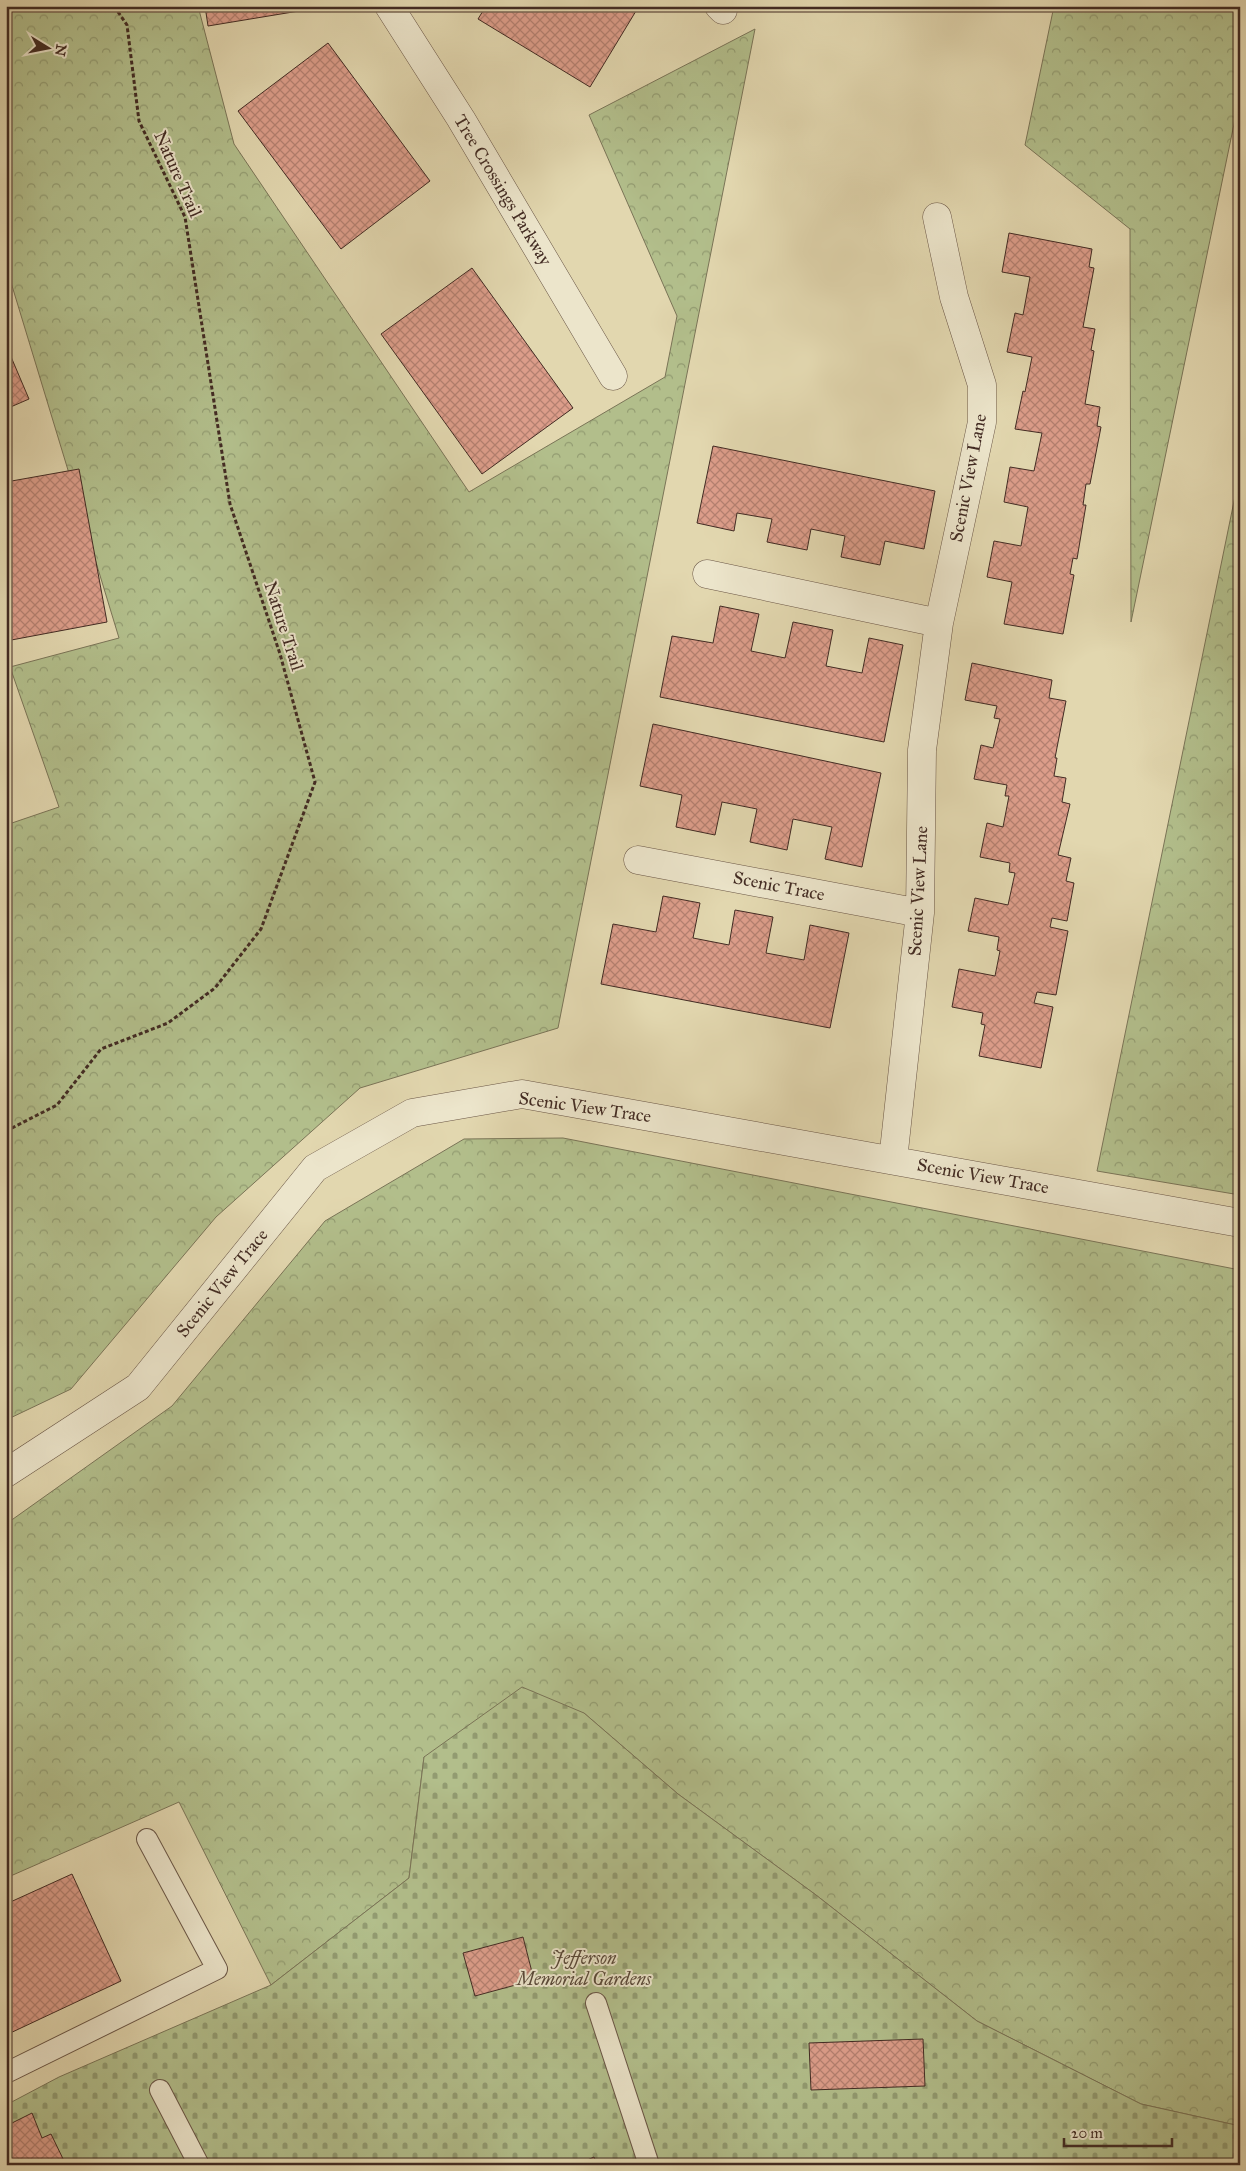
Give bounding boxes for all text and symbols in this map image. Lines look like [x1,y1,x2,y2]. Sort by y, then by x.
north arrow [22,22,72,72]
text: N [51,43,70,58]
street label: Tree Crossings Parkway [448,110,557,270]
street label: Nature Trail [149,127,207,221]
street label: Scenic View Lane [945,412,991,544]
street label: Nature Trail [259,579,309,673]
street label: Scenic View Lane [904,825,932,957]
street label: Scenic Trace [731,866,827,906]
street label: Scenic View Trace [517,1087,653,1127]
street label: Scenic View Trace [915,1154,1051,1198]
street label: Scenic View Trace [171,1224,273,1342]
park label: Jefferson Memorial Gardens [515,1947,652,1990]
scale bar [1064,2116,1171,2148]
text: 20 m [1071,2124,1103,2142]

